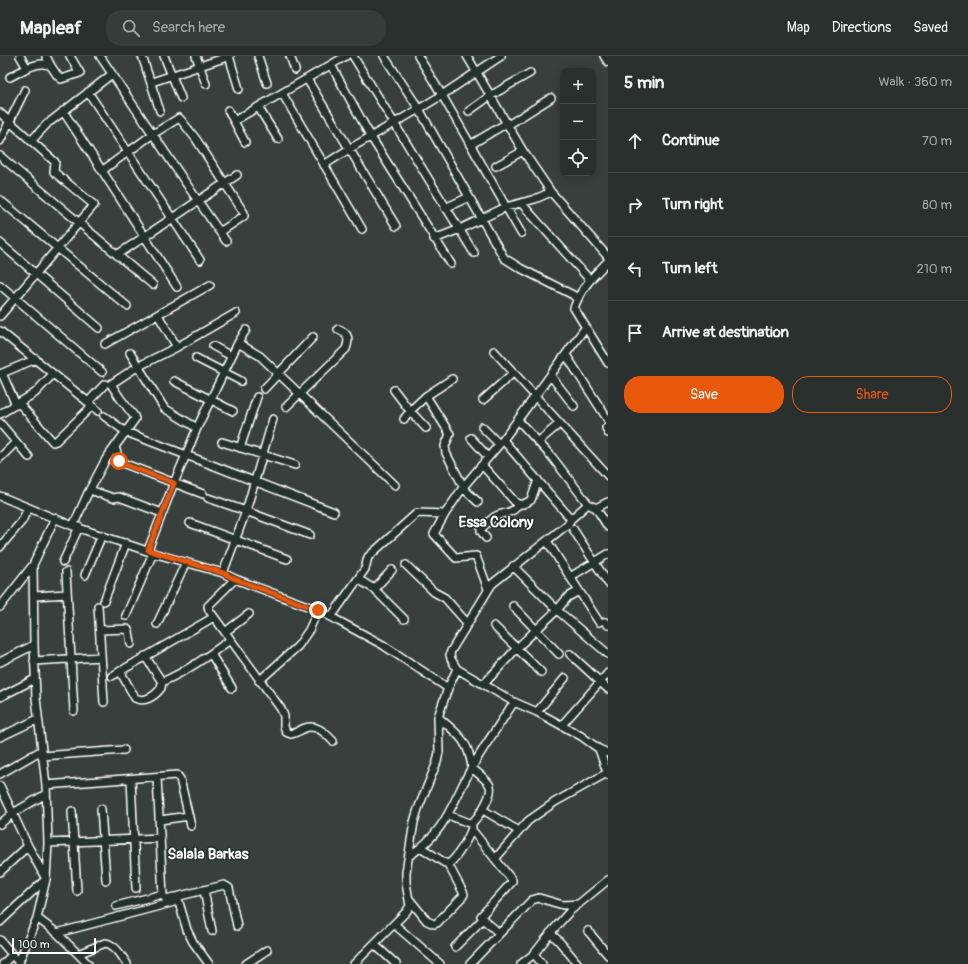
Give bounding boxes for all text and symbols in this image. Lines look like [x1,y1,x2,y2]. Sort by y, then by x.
search box [106,10,386,46]
text: Mapleaf [20,16,82,40]
icon: search [120,17,142,39]
text: Search here [152,18,225,37]
text: Map [787,19,810,36]
text: Directions [832,19,891,36]
text: Saved [913,19,948,36]
map controls [560,68,596,176]
button: + [560,68,596,104]
text: 5 min [624,72,664,93]
text: Walk · 360 m [878,74,952,90]
button: − [560,104,596,140]
icon: ahead [624,130,646,152]
text: Continue [662,131,720,150]
text: 70 m [922,133,952,149]
button: locate [560,140,596,176]
icon: right [624,194,646,216]
text: Turn right [662,195,723,214]
text: 80 m [922,197,952,213]
icon: left [624,258,646,280]
text: Turn left [662,259,718,278]
text: 210 m [916,261,952,277]
icon: arrive [624,322,646,344]
text: Arrive at destination [662,323,789,342]
button: Save [624,376,784,413]
button: Share [792,376,952,413]
route start [110,452,128,470]
district label: Essa Colony [459,513,534,532]
route end [309,601,327,619]
district label: Salala Barkas [168,845,249,864]
scale bar [12,936,96,955]
text: 100 m [18,938,49,951]

